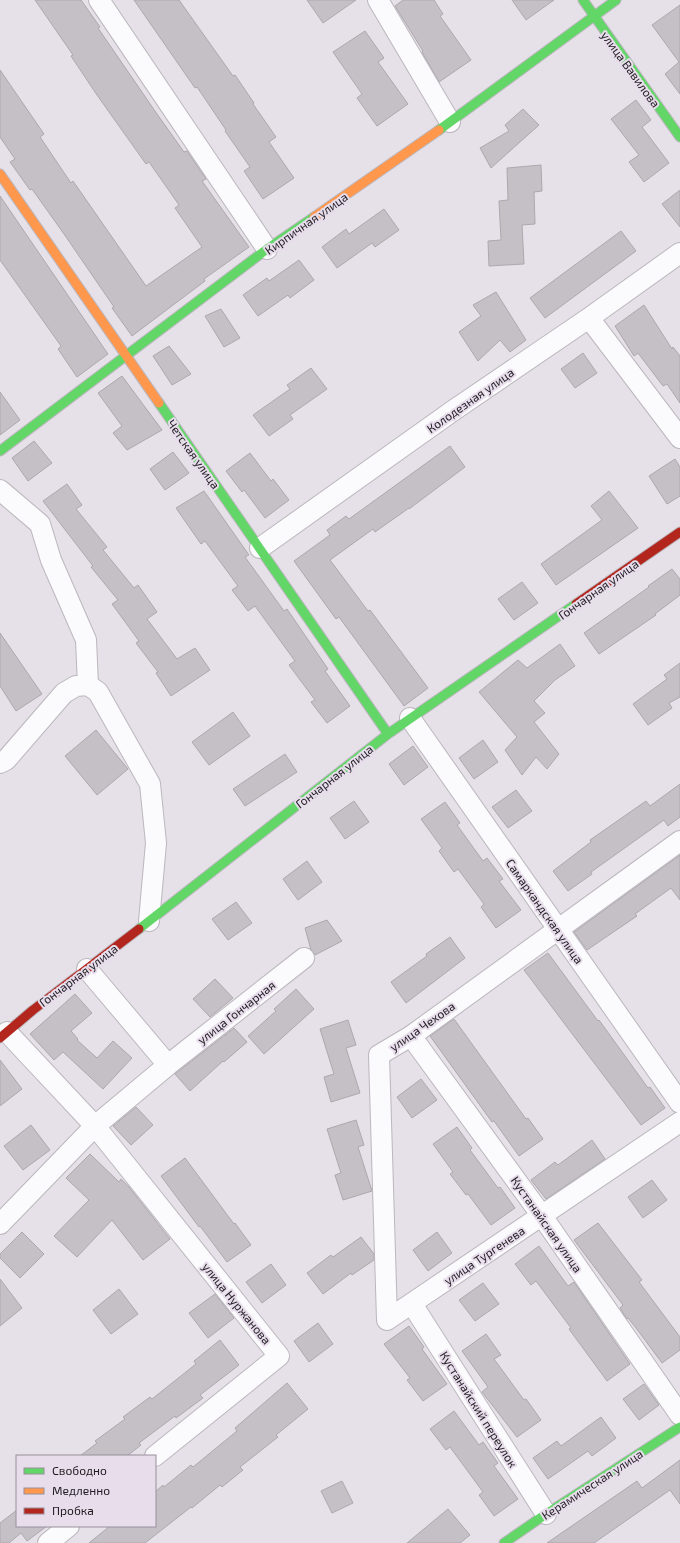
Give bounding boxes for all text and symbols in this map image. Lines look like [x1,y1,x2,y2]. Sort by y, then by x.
street label: улица Вавилова [598,28,663,110]
street label: Кирпичная улица [262,189,351,258]
street label: Колодезная улица [424,365,517,436]
street label: Четская улица [164,417,223,492]
street label: Гончарная улица [555,556,641,623]
street label: Гончарная улица [292,741,376,811]
street label: Самаркандская улица [503,856,587,967]
street label: Гончарная улица [36,941,121,1010]
street label: улица Гончарная [194,977,278,1047]
street label: улица Чехова [387,998,458,1054]
street label: Кустанайская улица [508,1173,585,1275]
street label: улица Тургенева [441,1223,528,1288]
street label: улица Нуржанова [199,1259,274,1347]
street label: Кустанайский переулок [437,1348,521,1471]
street label: Керамическая улица [539,1446,646,1523]
legend [16,1455,156,1527]
text: Свободно [52,1463,107,1477]
text: Медленно [52,1483,110,1497]
text: Пробка [52,1503,94,1517]

